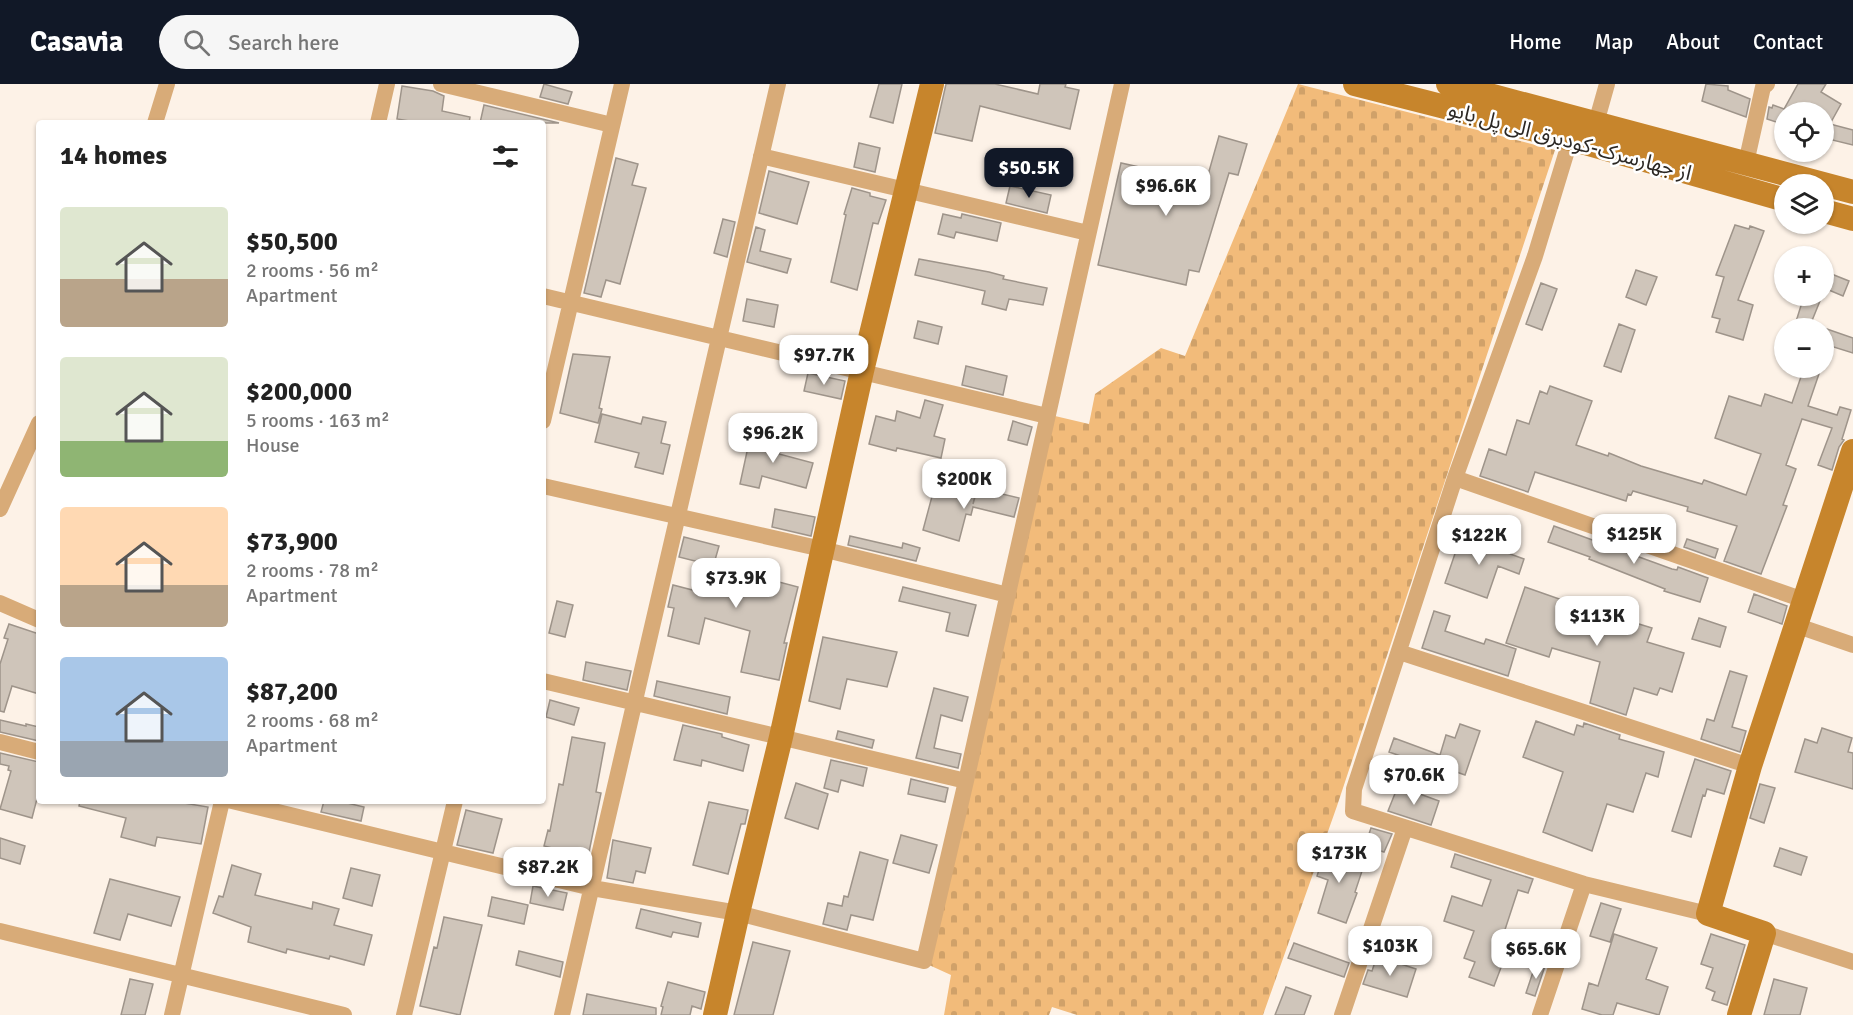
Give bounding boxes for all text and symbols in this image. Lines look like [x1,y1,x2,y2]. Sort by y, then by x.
search box [159,15,579,69]
text: Casavia [30,25,123,59]
icon: search [180,26,213,59]
text: Search here [228,29,339,56]
text: Home [1509,29,1562,55]
text: Map [1595,29,1633,55]
text: About [1666,29,1720,55]
text: Contact [1753,29,1823,55]
street label: از جهارسرک-کودبرق الی پل بایو [1445,96,1694,186]
map controls [1774,102,1834,378]
button: locate [1774,102,1834,162]
text: 14 homes [60,140,167,172]
icon: filters [489,140,522,173]
pin: $50.5K [980,148,1078,199]
text: $50.5K [998,155,1060,180]
pin: $96.6K [1117,166,1215,217]
text: $96.6K [1135,173,1197,198]
button: layers [1774,174,1834,234]
text: $50,500 [246,226,338,258]
icon: home [108,231,180,303]
button: + [1774,246,1834,306]
text: 2 rooms · 56 m² [246,258,379,283]
text: Apartment [246,283,338,308]
button: − [1774,318,1834,378]
pin: $97.7K [775,335,873,386]
text: $97.7K [793,342,855,367]
text: $200,000 [246,376,352,408]
icon: home [108,381,180,453]
text: 5 rooms · 163 m² [246,408,390,433]
pin: $96.2K [724,413,822,464]
text: $96.2K [742,420,804,445]
text: House [246,433,300,458]
pin: $200K [922,459,1006,510]
text: $200K [936,466,992,491]
pin: $125K [1592,514,1676,565]
pin: $122K [1437,515,1521,566]
text: $125K [1606,521,1662,546]
text: $122K [1451,522,1507,547]
text: $73,900 [246,526,338,558]
icon: home [108,531,180,603]
text: 2 rooms · 78 m² [246,558,379,583]
pin: $73.9K [687,558,785,609]
text: $73.9K [705,565,767,590]
text: Apartment [246,583,338,608]
pin: $113K [1555,596,1639,647]
text: $113K [1569,603,1625,628]
text: $87,200 [246,676,338,708]
icon: home [108,681,180,753]
text: 2 rooms · 68 m² [246,708,379,733]
text: Apartment [246,733,338,758]
pin: $70.6K [1365,755,1463,806]
text: $70.6K [1383,762,1445,787]
pin: $173K [1297,833,1381,884]
text: $173K [1311,840,1367,865]
pin: $87.2K [499,847,597,898]
text: $87.2K [517,854,579,879]
pin: $103K [1348,926,1432,977]
pin: $65.6K [1487,929,1585,980]
text: $103K [1362,933,1418,958]
text: $65.6K [1505,936,1567,961]

